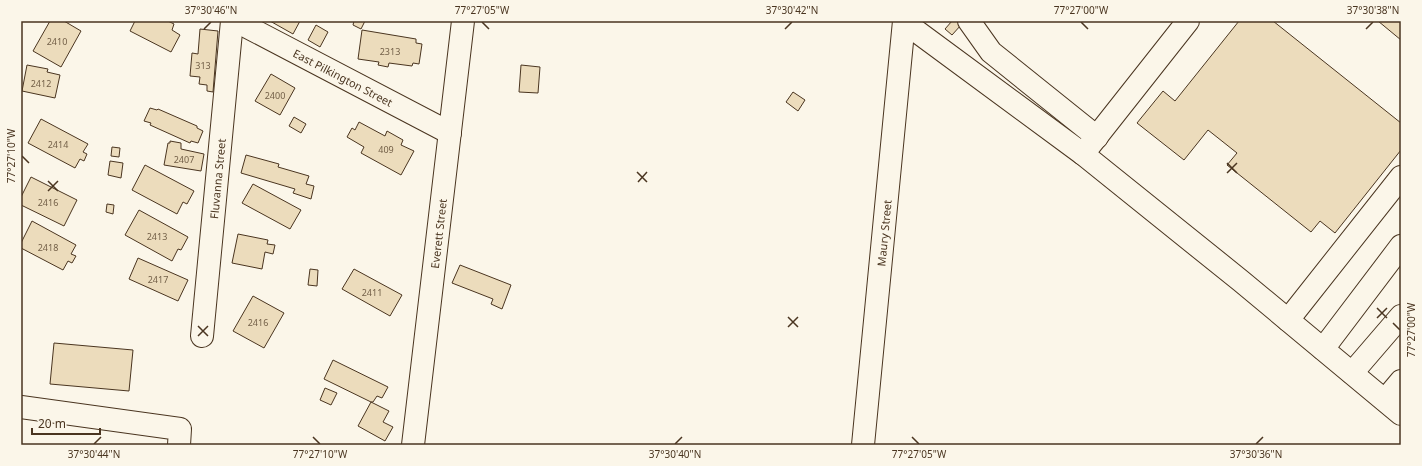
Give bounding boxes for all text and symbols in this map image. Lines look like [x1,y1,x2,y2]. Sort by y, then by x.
text: 37°30'46"N [185,3,237,17]
text: 77°27'05"W [455,3,510,17]
text: 37°30'42"N [766,3,818,17]
text: 77°27'00"W [1054,3,1109,17]
text: 37°30'38"N [1347,3,1399,17]
house number: 2410 [47,35,67,48]
street label: East Pilkington Street [291,45,396,109]
house number: 2313 [380,45,400,58]
house number: 313 [195,59,211,72]
house number: 2412 [31,77,51,90]
house number: 2400 [265,89,285,102]
text: 77°27'10"W [4,128,18,183]
house number: 2414 [48,138,68,151]
street label: Fluvanna Street [206,138,228,220]
house number: 409 [378,143,394,156]
house number: 2407 [174,153,194,166]
house number: 2416 [38,196,58,209]
street label: Everett Street [426,198,450,269]
street label: Maury Street [873,199,894,267]
house number: 2413 [147,230,167,243]
house number: 2418 [38,241,58,254]
house number: 2417 [148,273,168,286]
house number: 2411 [362,286,382,299]
text: 77°27'00"W [1404,302,1418,357]
house number: 2416 [248,316,268,329]
scale bar [32,410,100,436]
text: 20 m [38,415,66,432]
text: 37°30'44"N [68,447,120,461]
text: 77°27'10"W [293,447,348,461]
text: 37°30'40"N [649,447,701,461]
text: 77°27'05"W [892,447,947,461]
text: 37°30'36"N [1230,447,1282,461]

